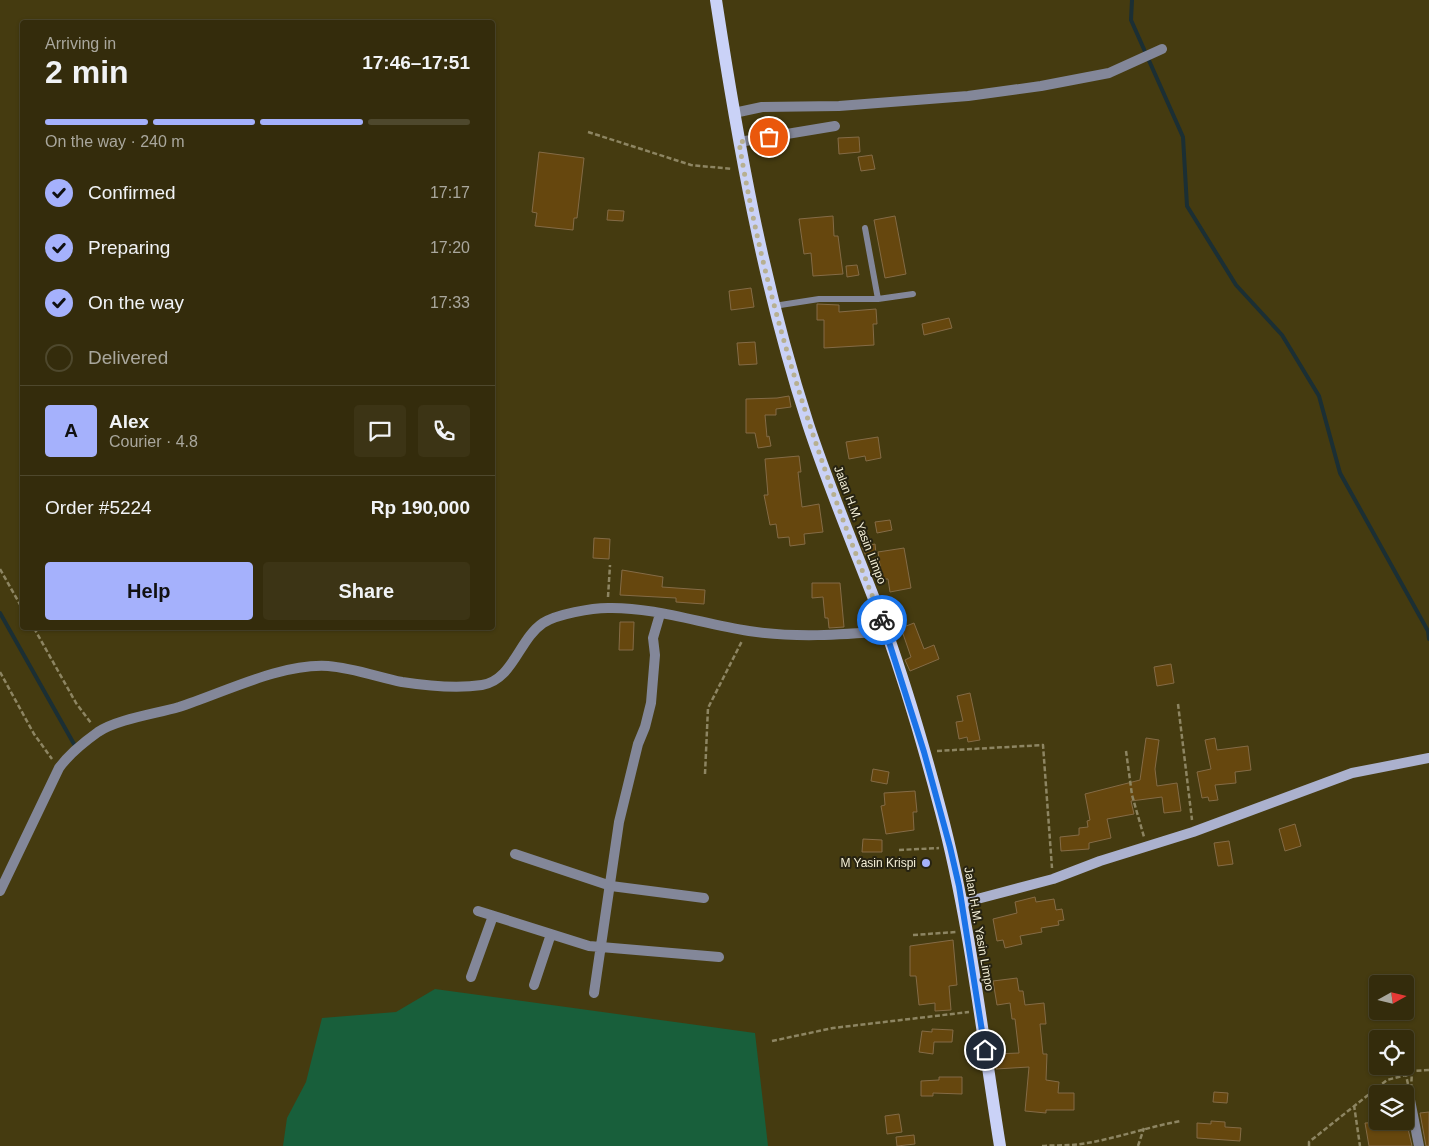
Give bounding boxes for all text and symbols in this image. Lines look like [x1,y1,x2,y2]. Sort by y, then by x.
text: Arriving in [45,35,116,52]
text: 17:46–17:51 [362,52,470,73]
text: 2 min [45,54,129,90]
pin [748,116,790,158]
icon: bag [755,123,783,151]
text: On the way · 240 m [45,133,185,150]
icon: check [45,179,73,207]
text: Confirmed [88,182,176,203]
text: 17:17 [430,184,470,201]
icon: check [45,234,73,262]
text: Preparing [88,237,170,258]
text: 17:20 [430,239,470,256]
icon: check [45,289,73,317]
text: On the way [88,292,184,313]
text: 17:33 [430,294,470,311]
text: Delivered [88,347,168,368]
button: chat [354,405,406,457]
button: phone [418,405,470,457]
text: Alex [109,411,149,432]
text: A [64,420,78,441]
text: Courier · 4.8 [109,433,198,450]
street label: Jalan H.M. Yasin Limpo [831,464,889,586]
text: Order #5224 [45,497,152,518]
text: Rp 190,000 [371,497,470,518]
button: Help [45,562,253,620]
button: Share [263,562,470,620]
courier [857,595,907,645]
icon: bike [868,606,896,634]
place label: M Yasin Krispi [840,856,916,870]
marker: M Yasin Krispi [920,857,932,869]
street label: Jalan H.M. Yasin Limpo [961,866,997,992]
north arrow [1369,975,1414,1020]
map controls [1369,975,1414,1130]
pin [964,1029,1006,1071]
button: locate [1369,1030,1414,1075]
icon: home [971,1036,999,1064]
button: layers [1369,1085,1414,1130]

